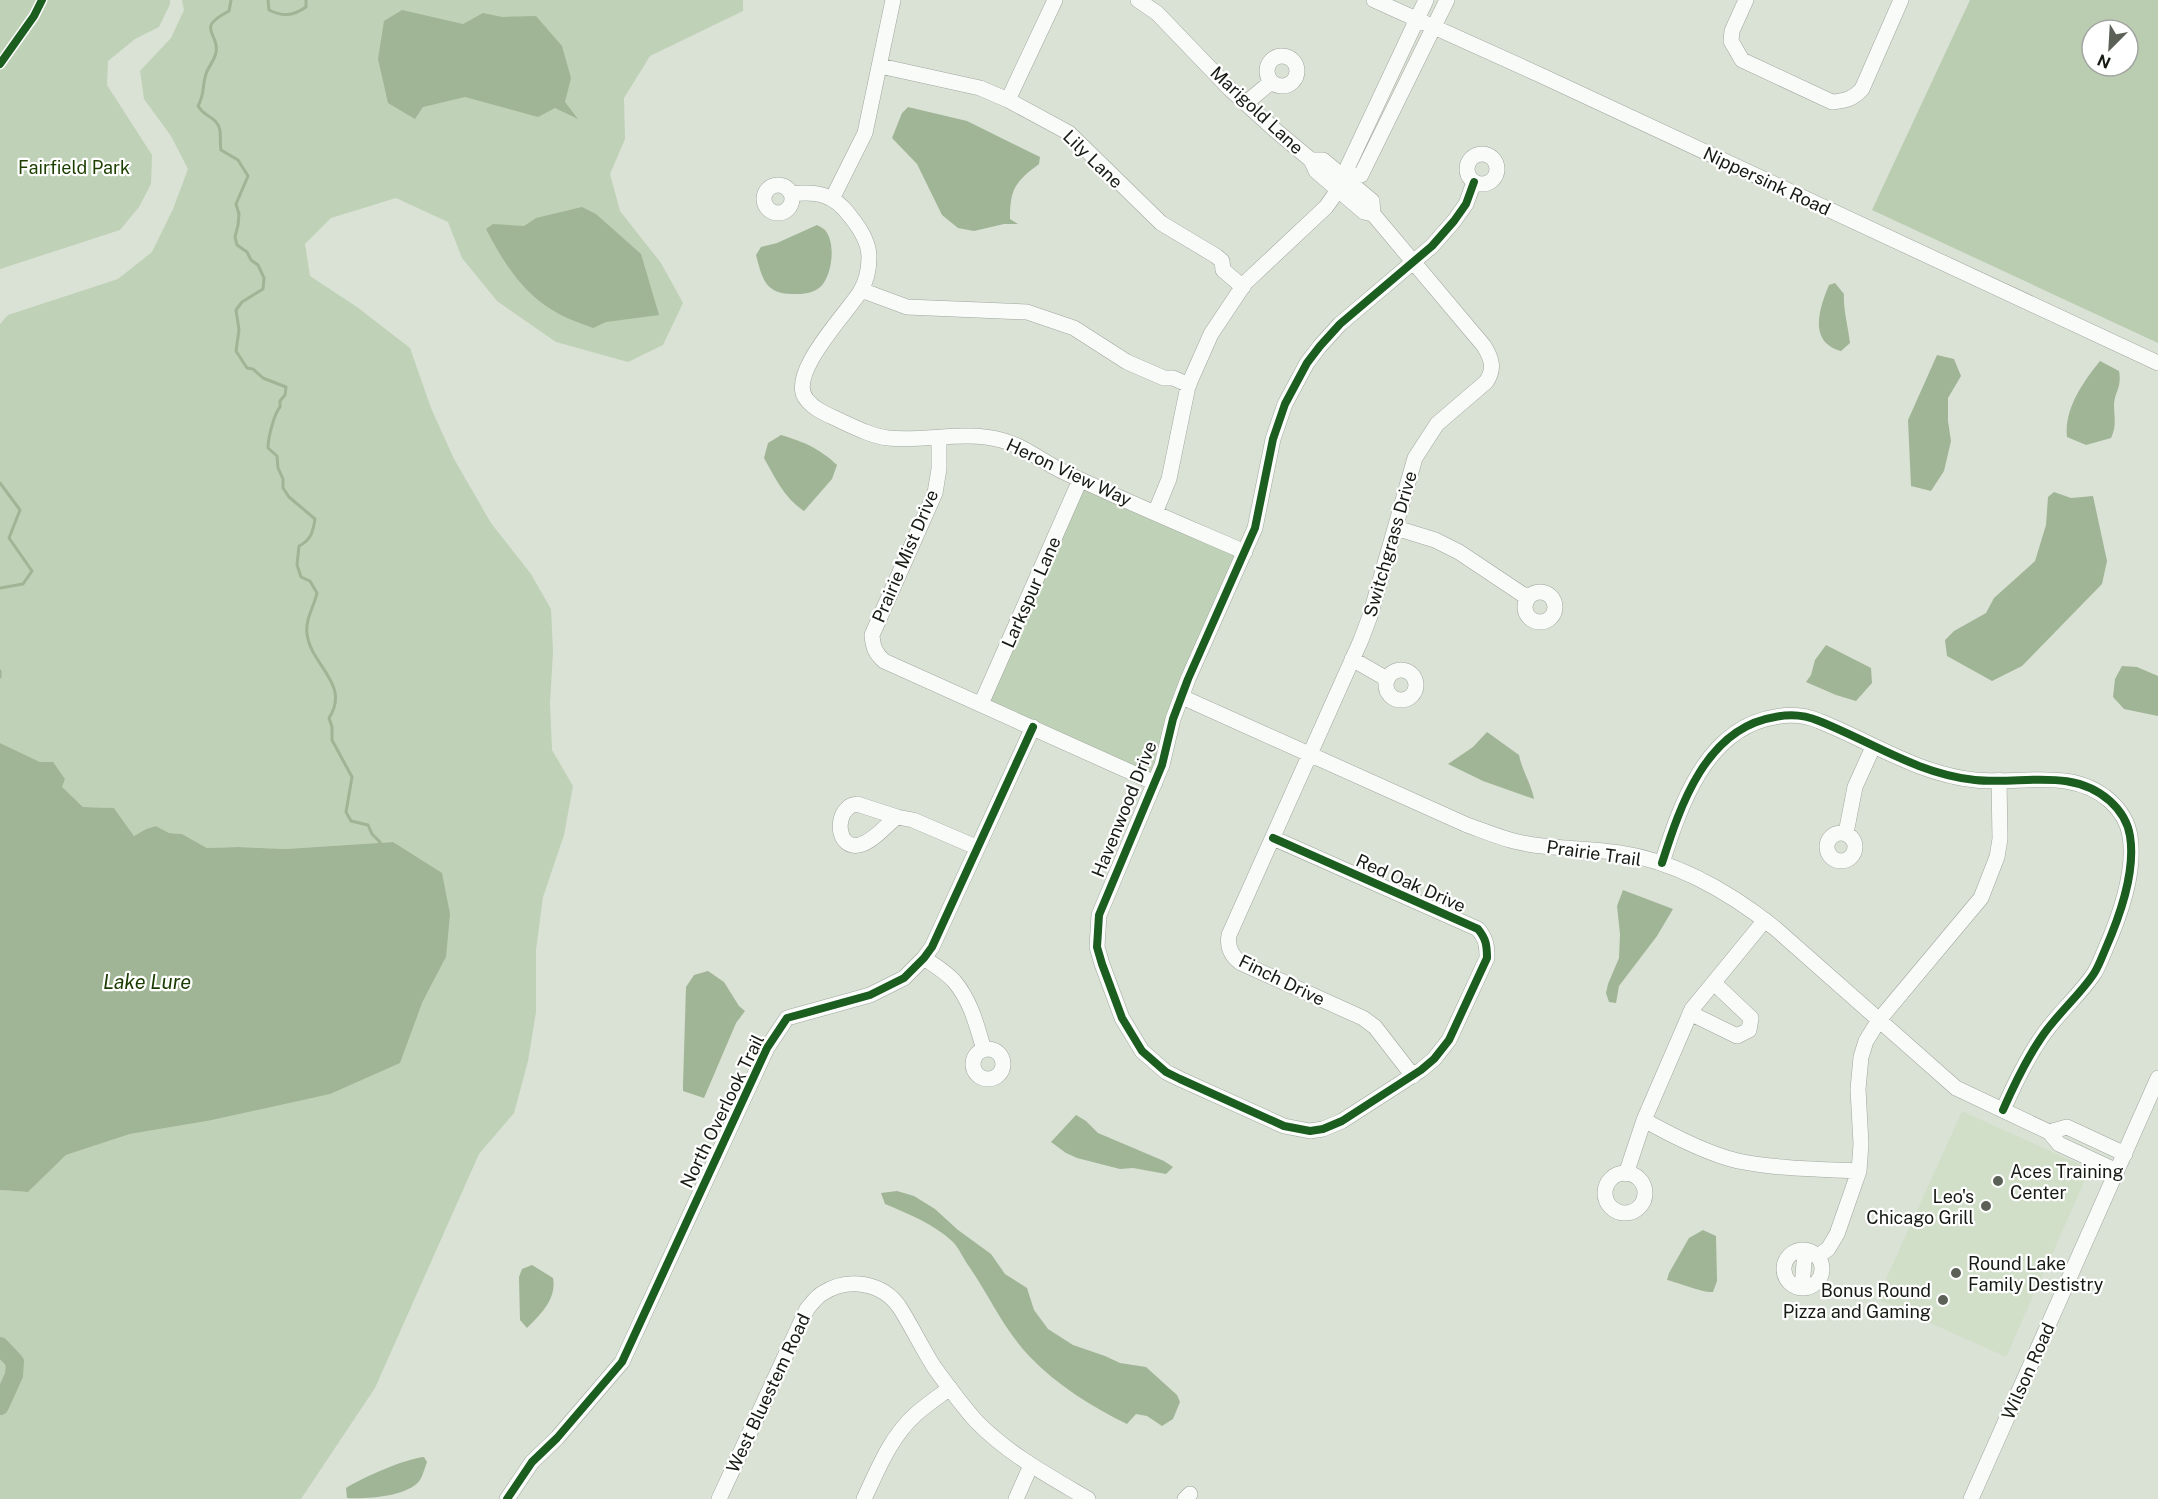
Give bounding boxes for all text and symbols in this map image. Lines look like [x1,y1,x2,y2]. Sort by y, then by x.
north arrow [2080,18,2140,78]
text: N [2095,50,2114,72]
street label: Marigold Lane [1206,62,1308,158]
street label: Lily Lane [1059,126,1127,192]
street label: Nippersink Road [1700,142,1834,220]
park label: Fairfield Park [18,157,130,178]
street label: Heron View Way [1003,434,1135,510]
street label: Switchgrass Drive [1359,469,1421,619]
street label: Prairie Mist Drive [868,486,942,626]
street label: Larkspur Lane [997,533,1065,651]
street label: Havenwood Drive [1087,738,1161,880]
street label: Prairie Trail [1545,836,1643,870]
street label: Red Oak Drive [1353,849,1469,917]
street label: Finch Drive [1236,950,1328,1010]
water label: Lake Lure [103,970,191,994]
street label: North Overlook Trail [676,1031,768,1191]
place label: Aces Training Center [2010,1161,2124,1203]
marker: Aces Training Center [1991,1174,2005,1188]
place label: Leo's Chicago Grill [1866,1186,1974,1228]
marker: Leo's Chicago Grill [1979,1199,1993,1213]
place label: Round Lake Family Destistry [1968,1253,2104,1295]
marker: Round Lake Family Destistry [1949,1266,1963,1280]
place label: Bonus Round Pizza and Gaming [1783,1280,1931,1322]
marker: Bonus Round Pizza and Gaming [1936,1293,1950,1307]
street label: West Bluestem Road [722,1310,814,1476]
street label: Wilson Road [1997,1319,2059,1423]

